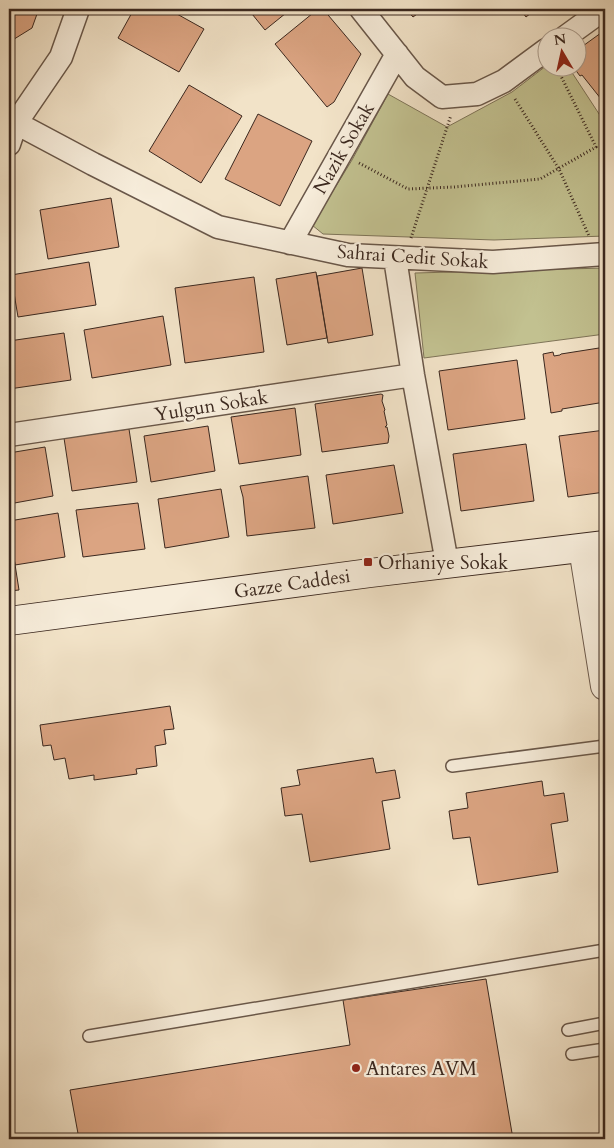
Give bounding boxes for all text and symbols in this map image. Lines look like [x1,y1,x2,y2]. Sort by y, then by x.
north arrow [536,28,586,78]
text: N [553,29,568,50]
street label: Nazik Sokak [307,97,381,199]
street label: Sahrai Cedit Sokak [336,239,490,275]
street label: Yulgun Sokak [152,384,271,428]
place label: Orhaniye Sokak [378,550,509,576]
marker: Orhaniye Sokak [362,556,374,568]
street label: Gazze Caddesi [232,563,352,605]
place label: Antares AVM [366,1056,477,1082]
marker: Antares AVM [350,1062,362,1074]

